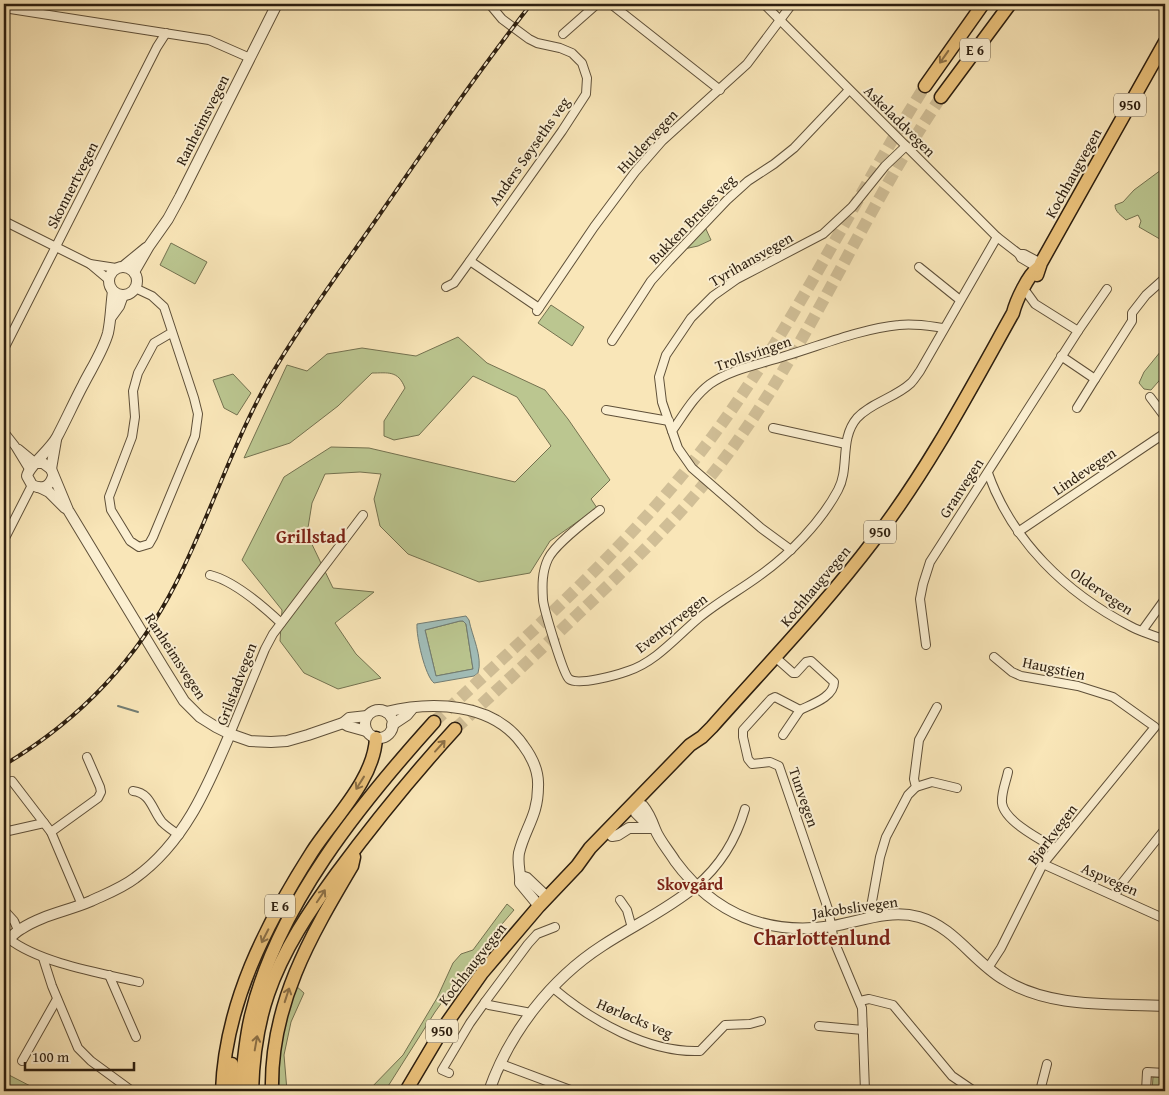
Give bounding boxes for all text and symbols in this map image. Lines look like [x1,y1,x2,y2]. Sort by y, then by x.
road number: E 6 [960,38,990,62]
one-way arrow [939,50,949,64]
street label: Ranheimsvegen [170,71,234,169]
street label: Askeladdvegen [859,80,941,162]
street label: Anders Søyseths veg [484,92,575,209]
road number: 950 [1114,94,1146,116]
street label: Huldervegen [612,104,683,178]
street label: Kochhaugvegen [1040,124,1107,222]
street label: Skonnertvegen [41,138,103,232]
street label: Bukken Bruses veg [644,169,741,268]
street label: Tyrihansvegen [705,226,797,291]
street label: Trollsvingen [712,330,795,376]
street label: Lindevegen [1048,442,1120,500]
street label: Granvegen [934,454,988,522]
road number: 950 [864,520,896,544]
district label: Grillstad [276,523,347,550]
street label: Kochhaugvegen [775,541,855,631]
street label: Oldervegen [1066,562,1138,620]
street label: Eventyrvegen [631,588,712,658]
street label: Ranheimsvegen [140,609,212,704]
street label: Grilstadvegen [211,639,262,728]
street label: Haugstien [1021,651,1088,685]
one-way arrow [434,739,446,752]
street label: Tunvegen [784,764,824,830]
one-way arrow [355,776,365,790]
street label: Bjørkvegen [1022,799,1082,869]
street label: Aspvegen [1078,857,1142,901]
district label: Skovgård [657,872,724,896]
one-way arrow [316,889,326,903]
street label: Jakobslivegen [809,891,900,924]
road number: E 6 [265,894,295,918]
street label: Kochhaugvegen [433,918,511,1010]
district label: Charlottenlund [753,923,891,952]
one-way arrow [260,928,270,943]
one-way arrow [283,988,292,1003]
street label: Hørløcks veg [594,993,677,1044]
road number: 950 [426,1019,458,1042]
one-way arrow [251,1035,261,1051]
scale bar [25,1040,134,1072]
text: 100 m [32,1046,70,1067]

